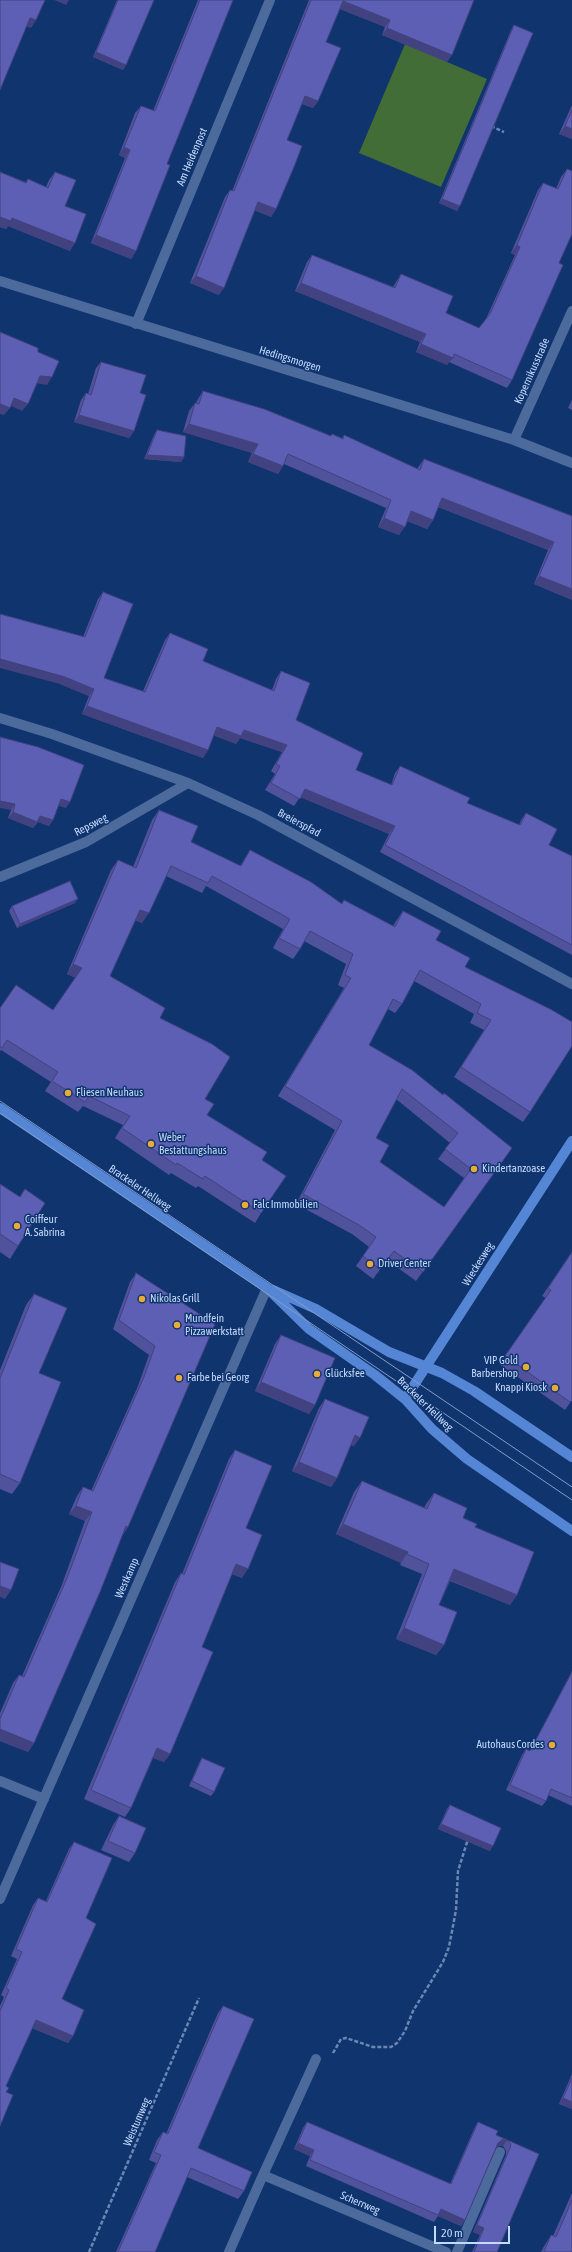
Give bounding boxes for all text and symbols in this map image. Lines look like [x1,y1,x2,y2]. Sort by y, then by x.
street label: Am Heidenpost [174,126,210,188]
street label: Kopernikusstraße [512,336,552,406]
street label: Hedingsmorgen [258,343,322,375]
street label: Breierspfad [275,806,323,840]
street label: Repsweg [72,811,110,839]
place label: Fliesen Neuhaus [76,1086,143,1100]
marker: Fliesen Neuhaus [63,1088,73,1098]
place label: Weber Bestattungshaus [159,1131,227,1157]
marker: Weber Bestattungshaus [146,1139,156,1149]
street label: Brackeler Hellweg [106,1162,174,1214]
place label: Kindertanzoase [482,1162,545,1176]
marker: Kindertanzoase [469,1164,479,1174]
place label: Falc Immobilien [253,1198,318,1212]
marker: Falc Immobilien [240,1200,250,1210]
place label: Coiffeur A. Sabrina [25,1213,65,1239]
marker: Coiffeur A. Sabrina [12,1221,22,1231]
street label: Wieckesweg [459,1240,497,1288]
place label: Driver Center [378,1257,431,1271]
marker: Driver Center [365,1259,375,1269]
place label: Nikolas Grill [150,1292,200,1306]
marker: Nikolas Grill [137,1294,147,1304]
place label: Mundfein Pizzawerkstatt [185,1312,244,1338]
marker: Mundfein Pizzawerkstatt [172,1320,182,1330]
place label: VIP Gold Barbershop [471,1354,518,1380]
marker: VIP Gold Barbershop [521,1362,531,1372]
place label: Glücksfee [325,1367,365,1381]
marker: Glücksfee [312,1369,322,1379]
place label: Farbe bei Georg [187,1371,249,1385]
marker: Farbe bei Georg [174,1373,184,1383]
street label: Brackeler Hellweg [394,1374,456,1434]
place label: Knappi Kiosk [495,1381,547,1395]
marker: Knappi Kiosk [550,1383,560,1393]
street label: Westkamp [112,1556,142,1600]
place label: Autohaus Cordes [476,1738,544,1752]
marker: Autohaus Cordes [547,1740,557,1750]
street label: Weistumweg [121,2096,153,2148]
street label: Scherrweg [338,2189,382,2217]
scale bar [436,2218,512,2244]
text: 20 m [441,2226,463,2240]

